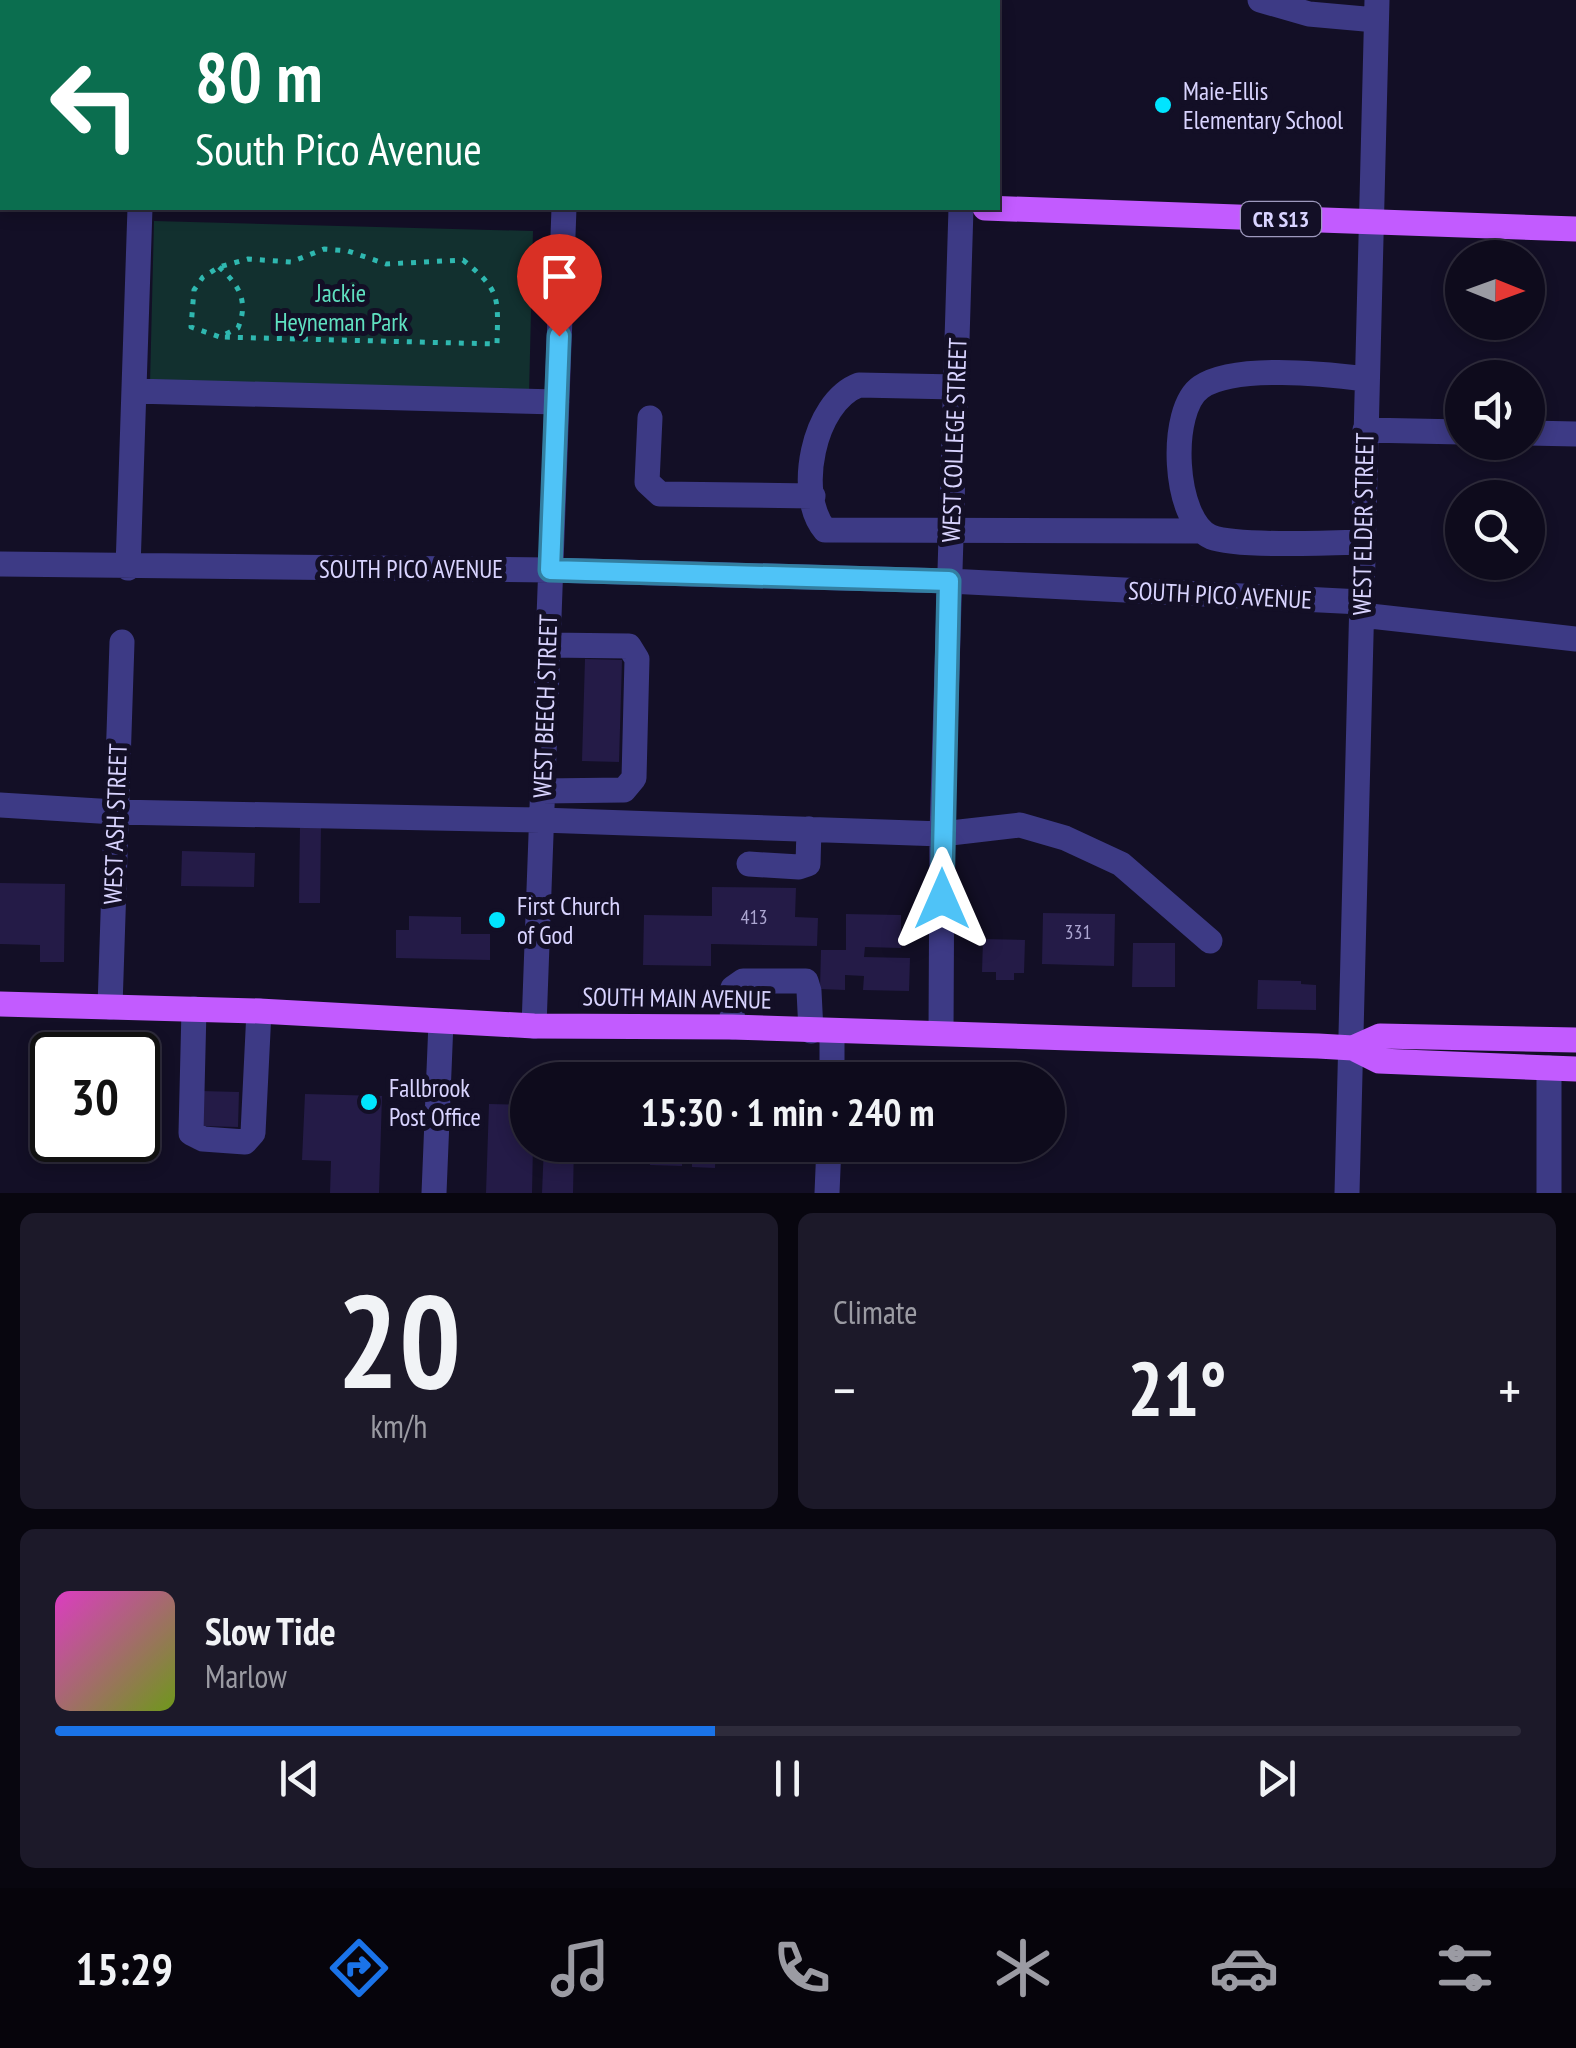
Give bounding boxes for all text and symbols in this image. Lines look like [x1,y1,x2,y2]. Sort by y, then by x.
text: 80 m [195,31,323,121]
icon: left [30,40,160,170]
place label: Maie-Ellis Elementary School [1183,75,1343,136]
marker: Maie-Ellis Elementary School [1152,94,1174,116]
text: South Pico Avenue [195,119,482,177]
road number: CR S13 [1241,202,1321,236]
pin [517,234,602,337]
north arrow [1445,240,1545,340]
map controls [1445,240,1545,580]
icon: arrive [532,249,587,304]
park label: Jackie Heyneman Park [274,277,408,338]
street label: WEST COLLEGE STREET [934,337,974,543]
button: sound [1445,360,1545,460]
street label: WEST ELDER STREET [1345,432,1381,616]
button: search [1445,480,1545,580]
street label: SOUTH PICO AVENUE [319,553,503,585]
street label: SOUTH PICO AVENUE [1127,574,1313,616]
street label: WEST BEECH STREET [526,614,564,798]
street label: WEST ASH STREET [96,743,134,905]
position arrow [890,847,994,951]
place label: First Church of God [517,890,620,951]
house number: 413 [741,904,768,930]
marker: First Church of God [486,909,508,931]
house number: 331 [1065,919,1092,945]
street label: SOUTH MAIN AVENUE [582,980,772,1016]
speed limit sign: 30 [30,1032,160,1162]
place label: Fallbrook Post Office [389,1072,481,1133]
text: 15:30 · 1 min · 240 m [641,1087,934,1136]
marker: Fallbrook Post Office [358,1091,380,1113]
text: 20 [337,1256,461,1424]
text: Climate [833,1291,917,1333]
text: 21° [1127,1340,1227,1437]
text: − [833,1354,856,1425]
text: + [1498,1354,1521,1425]
text: km/h [371,1405,427,1447]
text: Slow Tide [205,1606,336,1655]
text: Marlow [205,1655,287,1697]
icon: previous [272,1751,327,1806]
icon: pause [760,1751,815,1806]
icon: next [1249,1751,1304,1806]
icon: directions [324,1933,394,2003]
icon: music [545,1933,615,2003]
icon: phone [767,1933,837,2003]
icon: climate [988,1933,1058,2003]
icon: car [1209,1933,1279,2003]
icon: filters [1430,1933,1500,2003]
text: 15:29 [76,1939,173,1997]

